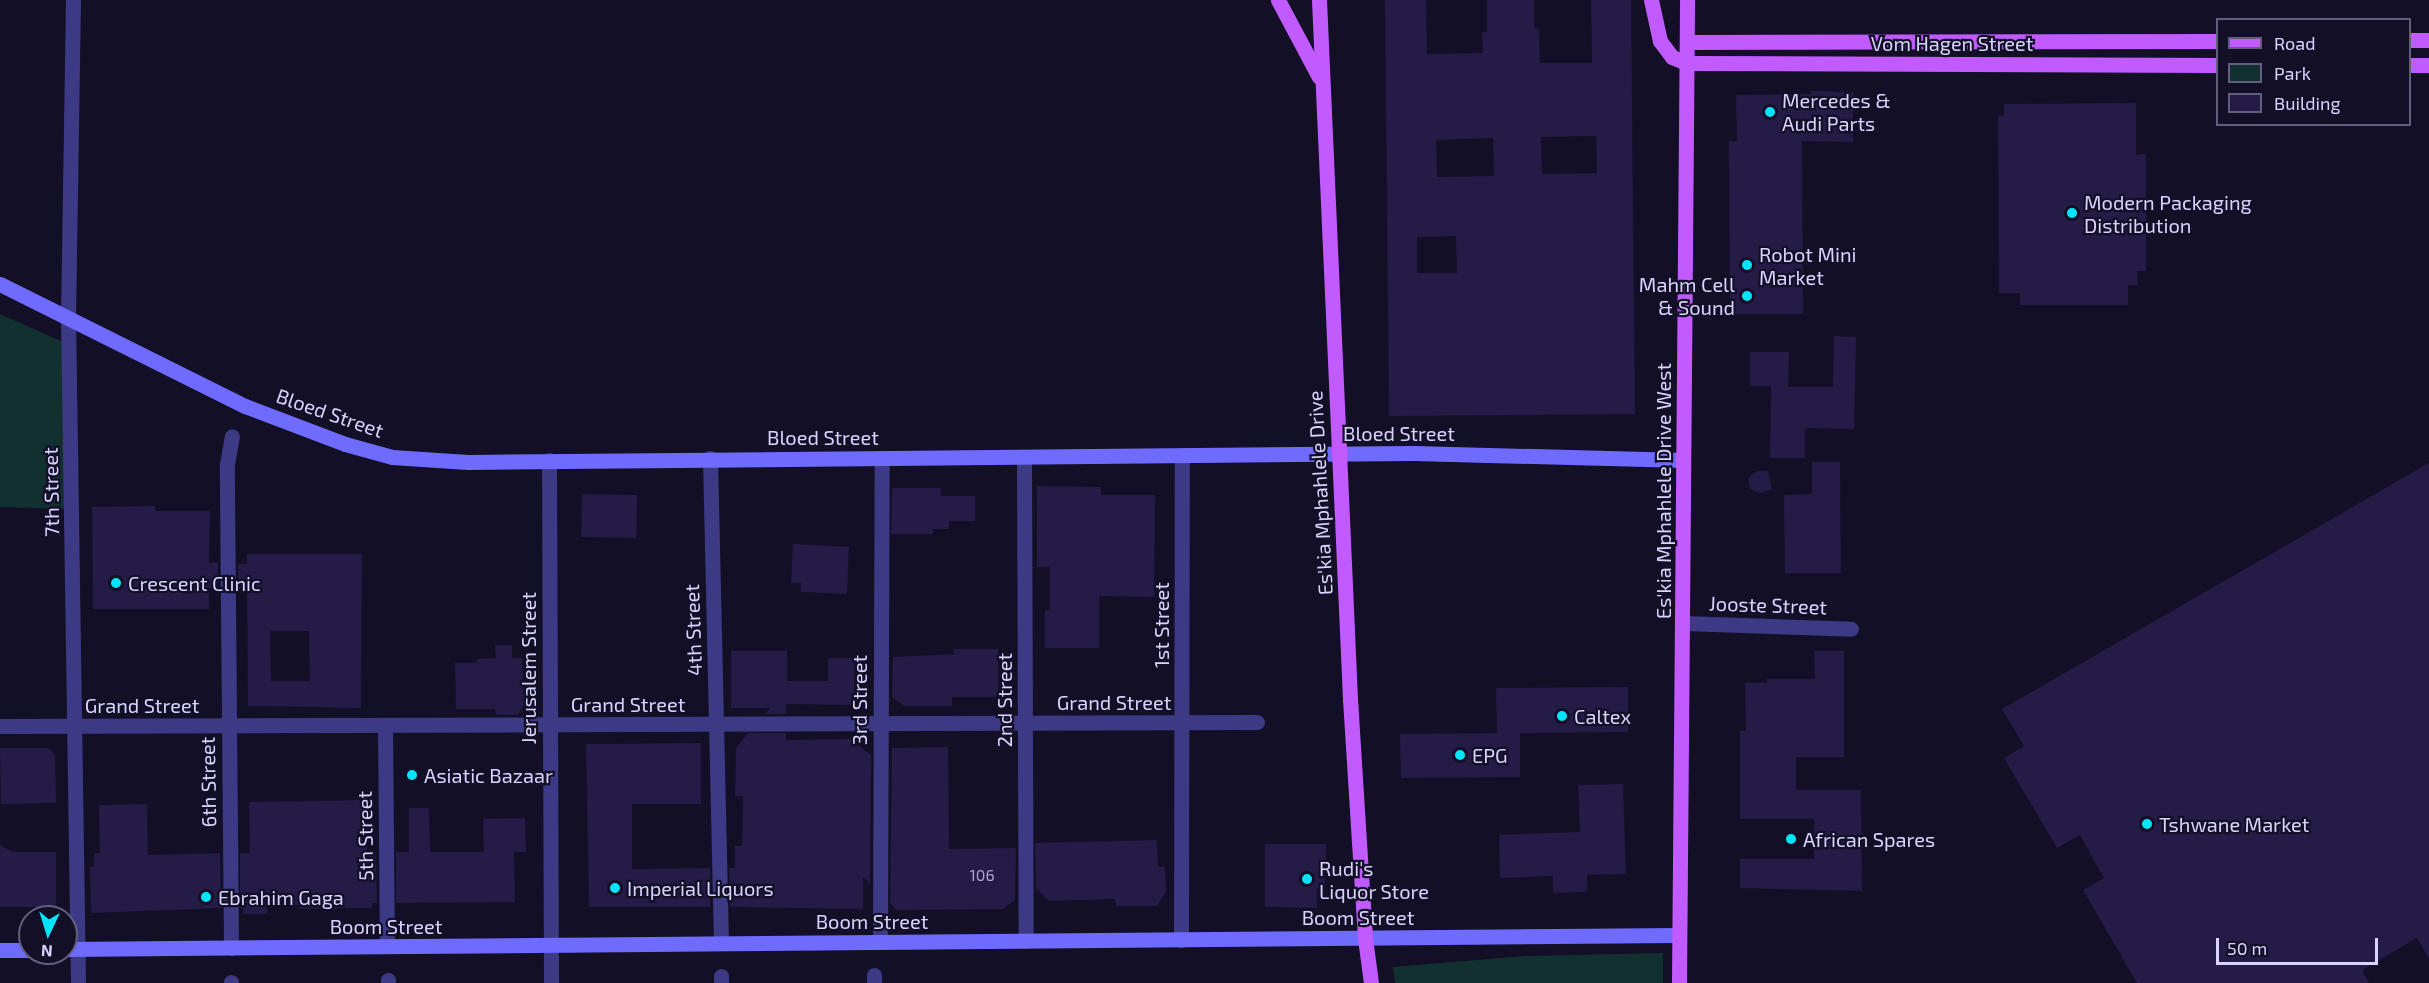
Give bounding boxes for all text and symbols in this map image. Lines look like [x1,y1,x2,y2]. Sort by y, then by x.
legend [2216,18,2411,126]
street label: Vom Hagen Street [1871,31,2033,55]
text: Road [2274,32,2315,54]
text: Park [2274,62,2311,84]
place label: Mercedes & Audi Parts [1782,88,1891,135]
text: Building [2274,92,2341,114]
marker: Mercedes & Audi Parts [1763,105,1777,119]
place label: Modern Packaging Distribution [2084,190,2252,237]
marker: Modern Packaging Distribution [2065,206,2079,220]
place label: Robot Mini Market [1759,242,1857,289]
marker: Robot Mini Market [1740,258,1754,272]
place label: Mahm Cell & Sound [1639,272,1735,319]
marker: Mahm Cell & Sound [1740,289,1754,303]
street label: Es'kia Mphahlele Drive West [1651,363,1675,619]
street label: Bloed Street [273,383,387,443]
street label: Es'kia Mphahlele Drive [1303,390,1337,596]
street label: Bloed Street [1343,421,1455,445]
street label: Bloed Street [767,425,879,449]
street label: 7th Street [38,447,64,537]
place label: Crescent Clinic [128,571,261,595]
marker: Crescent Clinic [109,576,123,590]
street label: 1st Street [1149,582,1173,668]
street label: 4th Street [679,584,707,676]
street label: Jooste Street [1709,591,1827,619]
street label: Jerusalem Street [516,592,540,744]
street label: 2nd Street [992,653,1016,747]
street label: 3rd Street [847,655,871,745]
street label: Grand Street [1057,690,1171,714]
street label: Grand Street [571,692,685,716]
street label: Grand Street [85,693,199,717]
place label: Caltex [1574,704,1631,728]
marker: Caltex [1555,709,1569,723]
street label: 6th Street [195,736,221,828]
place label: EPG [1472,743,1508,767]
marker: EPG [1453,748,1467,762]
place label: Asiatic Bazaar [424,763,553,787]
marker: Asiatic Bazaar [405,768,419,782]
street label: 5th Street [352,791,378,881]
place label: Tshwane Market [2159,812,2309,836]
marker: Tshwane Market [2140,817,2154,831]
place label: African Spares [1803,827,1935,851]
marker: African Spares [1784,832,1798,846]
place label: Rudi's Liquor Store [1319,856,1429,903]
house number: 106 [969,865,995,885]
marker: Rudi's Liquor Store [1300,872,1314,886]
place label: Imperial Liquors [627,876,774,900]
marker: Imperial Liquors [608,881,622,895]
place label: Ebrahim Gaga [218,885,344,909]
marker: Ebrahim Gaga [199,890,213,904]
north arrow [18,905,78,965]
street label: Boom Street [1302,905,1414,929]
street label: Boom Street [816,909,928,933]
street label: Boom Street [330,914,442,938]
scale bar [2219,926,2381,964]
text: 50 m [2227,937,2267,959]
text: N [40,942,53,961]

